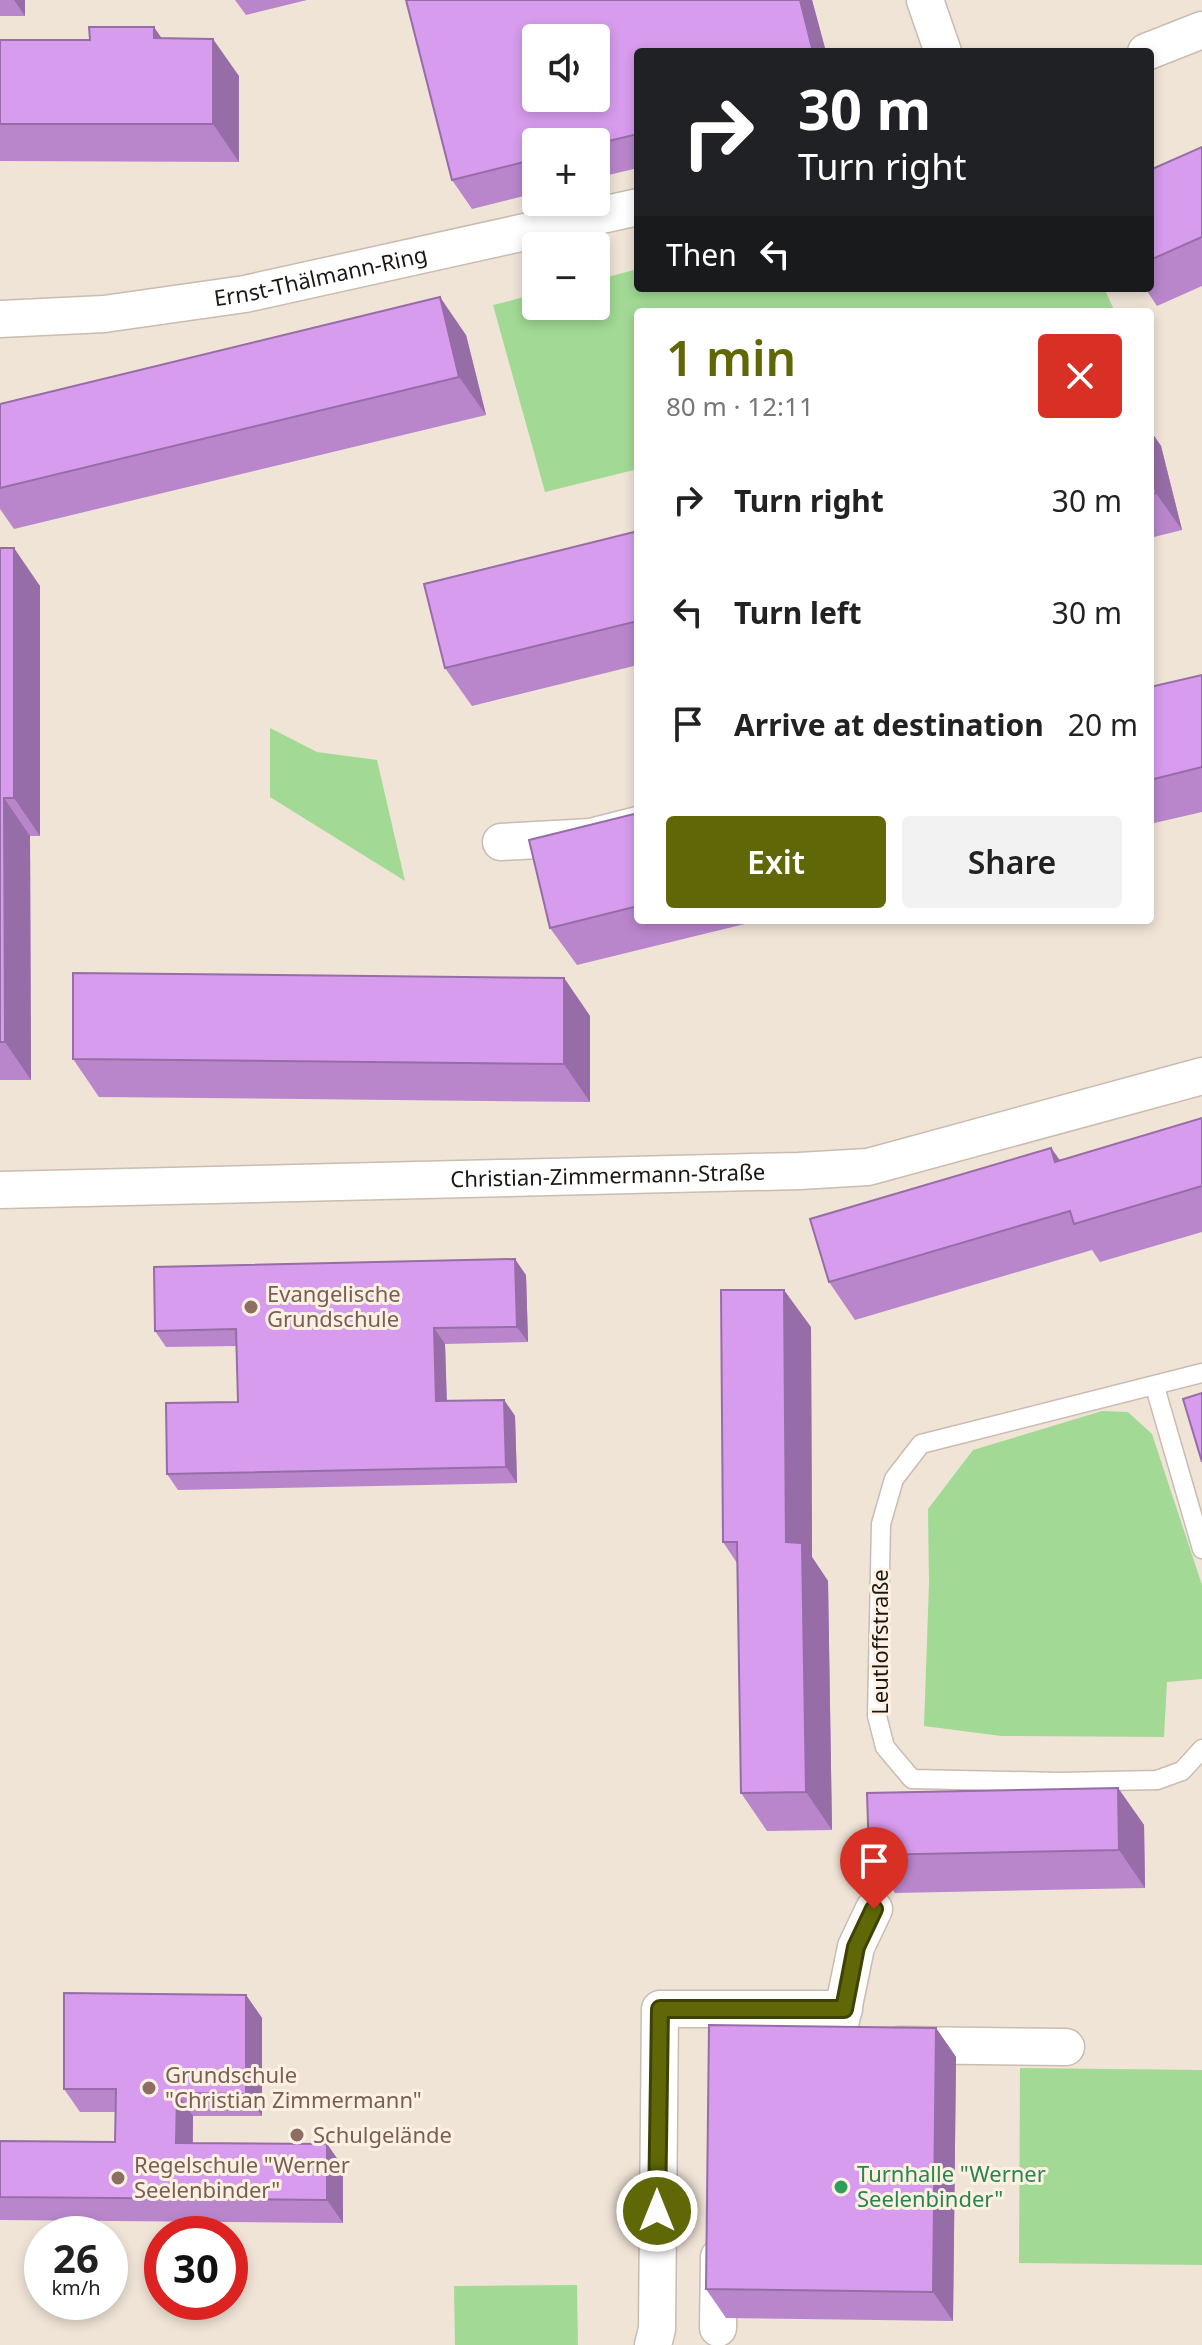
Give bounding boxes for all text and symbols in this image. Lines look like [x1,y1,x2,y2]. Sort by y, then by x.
map controls [522,24,610,320]
button: sound [522,24,610,112]
text: 30 m [798,70,931,146]
icon: right [666,80,770,184]
button: + [522,128,610,216]
text: Turn right [798,142,966,191]
button: − [522,232,610,320]
icon: left [753,232,797,276]
text: Then [666,234,737,275]
street label: Ernst-Thälmann-Ring [212,238,430,312]
text: 1 min [666,325,796,390]
button: close [1038,334,1122,418]
text: 80 m · 12:11 [666,388,814,424]
icon: right [666,478,710,522]
text: Turn right [734,480,884,521]
text: 30 m [1052,480,1122,521]
icon: left [666,590,710,634]
text: Turn left [734,592,862,633]
text: 30 m [1052,592,1122,633]
icon: arrive [666,702,710,746]
text: Arrive at destination [734,704,1044,745]
text: 20 m [1068,704,1138,745]
button: Exit [666,816,886,908]
button: Share [902,816,1122,908]
street label: Christian-Zimmermann-Straße [450,1156,766,1193]
place label: Evangelische Grundschule [267,1278,401,1333]
marker: Evangelische Grundschule [242,1298,260,1316]
street label: Leutloffstraße [864,1569,894,1715]
pin [840,1827,908,1909]
icon: arrive [852,1839,896,1883]
place label: Grundschule "Christian Zimmermann" [165,2059,422,2114]
marker: Grundschule "Christian Zimmermann" [140,2079,158,2097]
place label: Schulgelände [313,2119,452,2149]
marker: Schulgelände [288,2126,306,2144]
place label: Regelschule "Werner Seelenbinder" [134,2149,350,2204]
place label: Turnhalle "Werner Seelenbinder" [857,2158,1046,2213]
marker: Regelschule "Werner Seelenbinder" [109,2169,127,2187]
position arrow [615,2169,699,2253]
marker: Turnhalle "Werner Seelenbinder" [832,2178,850,2196]
speed limit sign: 30 [144,2216,248,2320]
text: 26 [53,2230,99,2285]
text: km/h [51,2274,101,2301]

